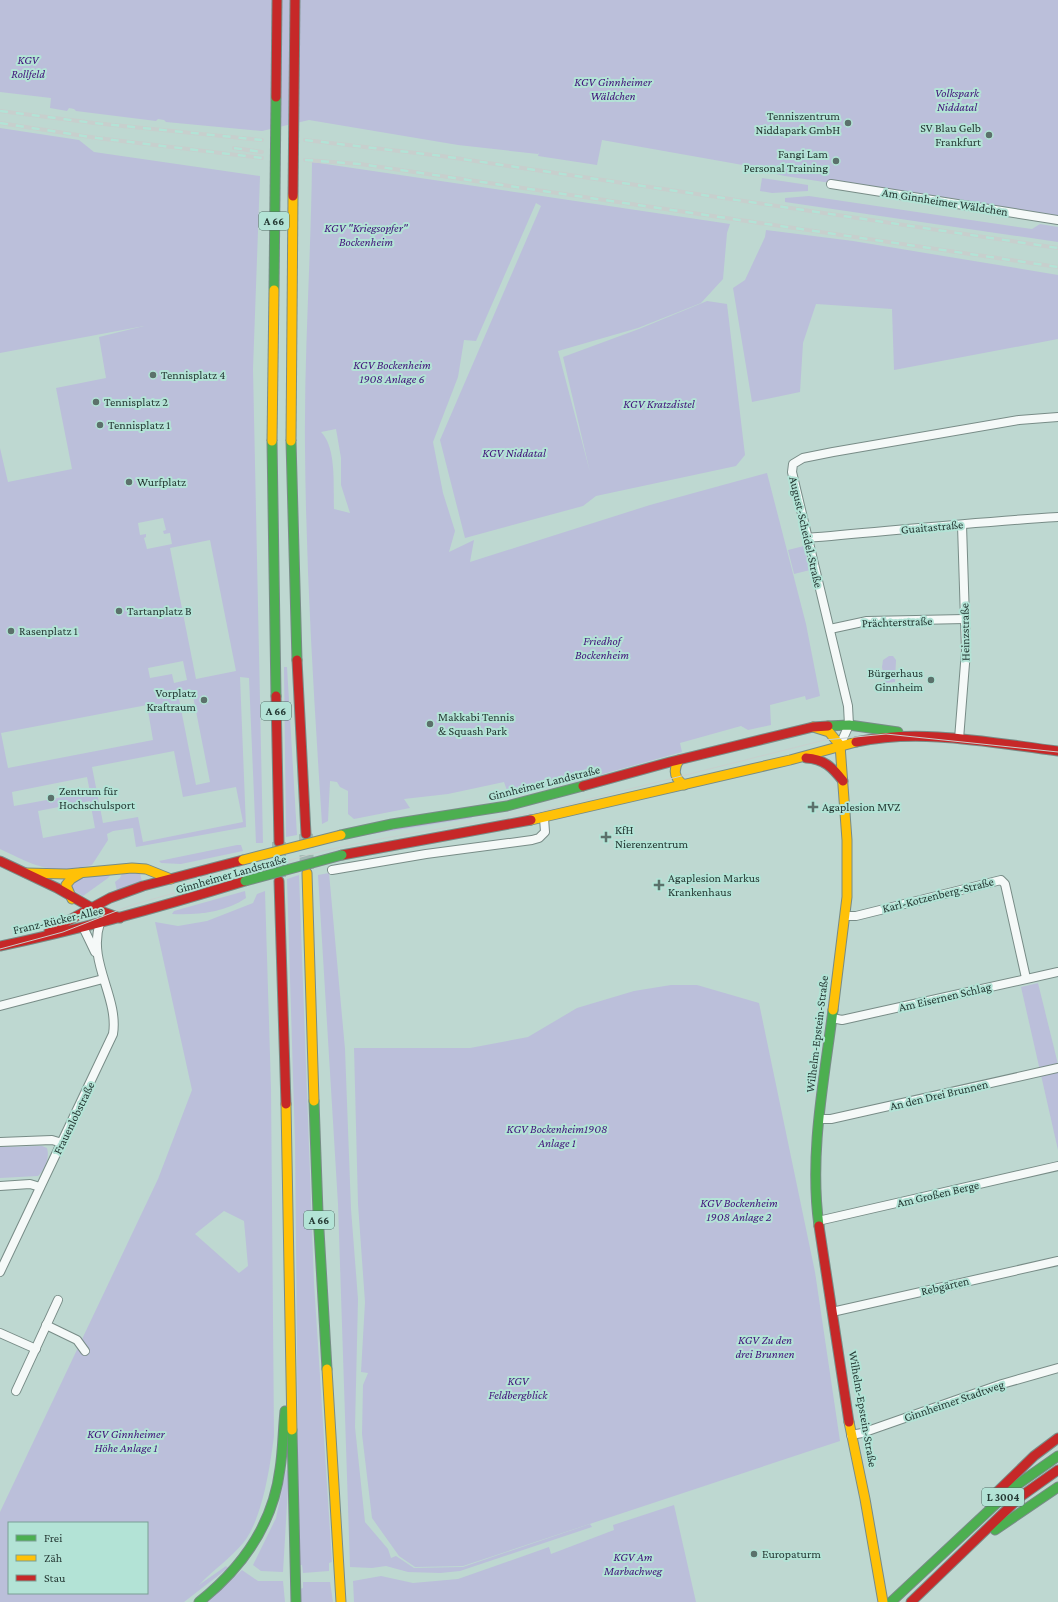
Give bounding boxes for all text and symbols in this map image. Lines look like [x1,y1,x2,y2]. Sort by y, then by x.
park label: KGV Rollfeld [11,53,45,81]
park label: KGV Ginnheimer Wäldchen [574,75,653,103]
park label: Volkspark Niddatal [935,86,980,114]
place label: Tenniszentrum Niddapark GmbH [755,109,840,137]
marker: Tenniszentrum Niddapark GmbH [843,118,853,128]
place label: SV Blau Gelb Frankfurt [920,121,982,149]
marker: SV Blau Gelb Frankfurt [984,130,994,140]
place label: Fangi Lam Personal Training [744,147,828,175]
marker: Fangi Lam Personal Training [831,156,841,166]
street label: Am Ginnheimer Wäldchen [881,185,1009,219]
road number: A 66 [259,212,289,230]
park label: KGV "Kriegsopfer" Bockenheim [324,221,409,249]
park label: KGV Bockenheim 1908 Anlage 6 [353,358,431,386]
place label: Tennisplatz 4 [161,368,225,382]
marker: Tennisplatz 4 [148,370,158,380]
place label: Tennisplatz 2 [104,395,168,409]
marker: Tennisplatz 2 [91,397,101,407]
park label: KGV Kratzdistel [623,397,696,411]
place label: Tennisplatz 1 [108,418,170,432]
marker: Tennisplatz 1 [95,420,105,430]
park label: KGV Niddatal [482,446,547,460]
place label: Wurfplatz [137,475,186,489]
street label: August-Scheidel-Straße [786,475,826,589]
marker: Wurfplatz [124,477,134,487]
street label: Guaitastraße [900,517,964,537]
street label: Heinzstraße [957,603,973,661]
place label: Tartanplatz B [127,604,192,618]
marker: Tartanplatz B [114,606,124,616]
street label: Prächterstraße [862,614,932,630]
place label: Rasenplatz 1 [19,624,78,638]
marker: Rasenplatz 1 [6,626,16,636]
park label: Friedhof Bockenheim [575,634,629,662]
place label: Bürgerhaus Ginnheim [868,666,923,694]
marker: Bürgerhaus Ginnheim [926,675,936,685]
place label: Vorplatz Kraftraum [146,686,196,714]
marker: Vorplatz Kraftraum [199,695,209,705]
road number: A 66 [261,702,291,720]
place label: Makkabi Tennis & Squash Park [438,710,514,738]
marker: Makkabi Tennis & Squash Park [425,719,435,729]
street label: Ginnheimer Landstraße [487,762,601,804]
place label: Zentrum für Hochschulsport [59,784,136,812]
marker: Zentrum für Hochschulsport [46,793,56,803]
place label: Agaplesion MVZ [822,800,900,814]
marker: Agaplesion MVZ [807,801,819,813]
place label: KfH Nierenzentrum [615,823,688,851]
marker: KfH Nierenzentrum [600,831,612,843]
street label: Ginnheimer Landstraße [174,851,288,897]
place label: Agaplesion Markus Krankenhaus [668,871,760,899]
street label: Karl-Kotzenberg-Straße [881,874,995,916]
marker: Agaplesion Markus Krankenhaus [653,879,665,891]
street label: Franz-Rücker-Allee [11,903,105,937]
street label: Wilhelm-Epstein-Straße [803,975,831,1093]
street label: Am Eisernen Schlag [897,980,993,1014]
street label: An den Drei Brunnen [889,1077,990,1113]
street label: Frauenlobstraße [50,1079,98,1157]
park label: KGV Bockenheim1908 Anlage 1 [507,1122,607,1150]
street label: Am Großen Berge [896,1178,980,1210]
park label: KGV Bockenheim 1908 Anlage 2 [700,1196,778,1224]
road number: A 66 [304,1211,334,1229]
street label: Rebgärten [920,1274,971,1298]
park label: KGV Zu den drei Brunnen [735,1333,795,1361]
street label: Wilhelm-Epstein-Straße [846,1350,880,1468]
park label: KGV Feldbergblick [489,1374,548,1402]
street label: Ginnheimer Stadtweg [902,1377,1006,1425]
park label: KGV Ginnheimer Höhe Anlage 1 [87,1427,166,1455]
road number: L 3004 [982,1488,1024,1506]
legend [8,1522,148,1594]
text: Frei [44,1531,62,1545]
place label: Europaturm [762,1547,821,1561]
marker: Europaturm [749,1549,759,1559]
park label: KGV Am Marbachweg [603,1550,663,1578]
text: Zäh [44,1551,63,1565]
text: Stau [44,1571,66,1585]

